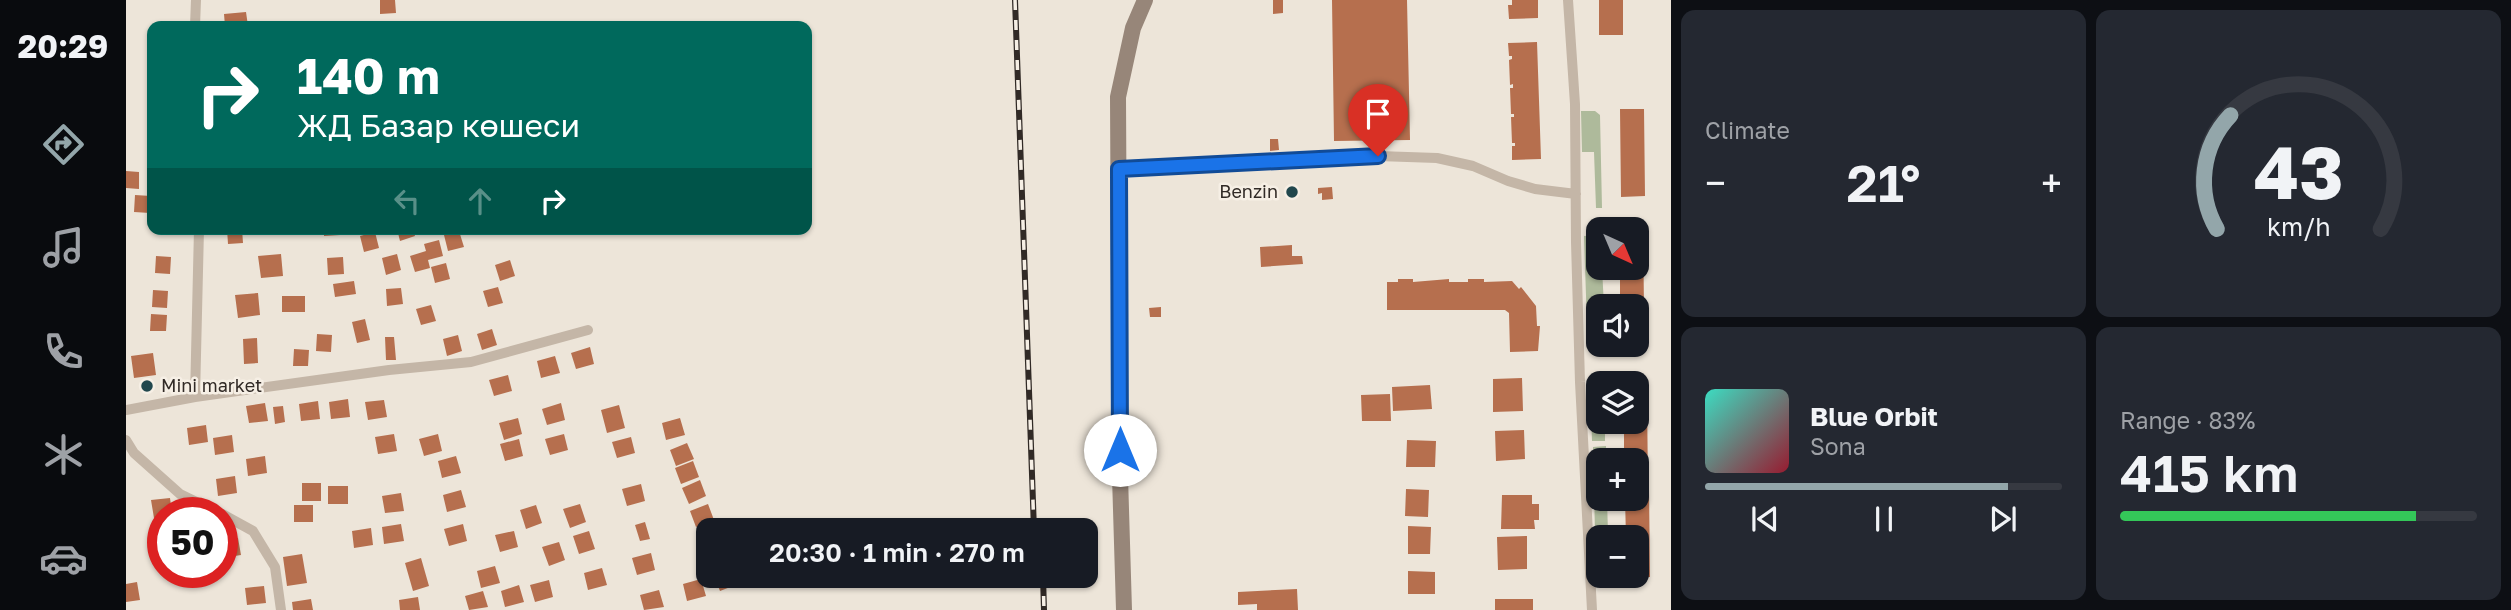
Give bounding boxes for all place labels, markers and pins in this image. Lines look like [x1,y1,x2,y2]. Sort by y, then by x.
pin [1348,84,1408,156]
place label: Benzin [1219,180,1278,202]
marker: Benzin [1284,184,1300,200]
place label: Mini market [161,374,262,396]
marker: Mini market [139,378,155,394]

